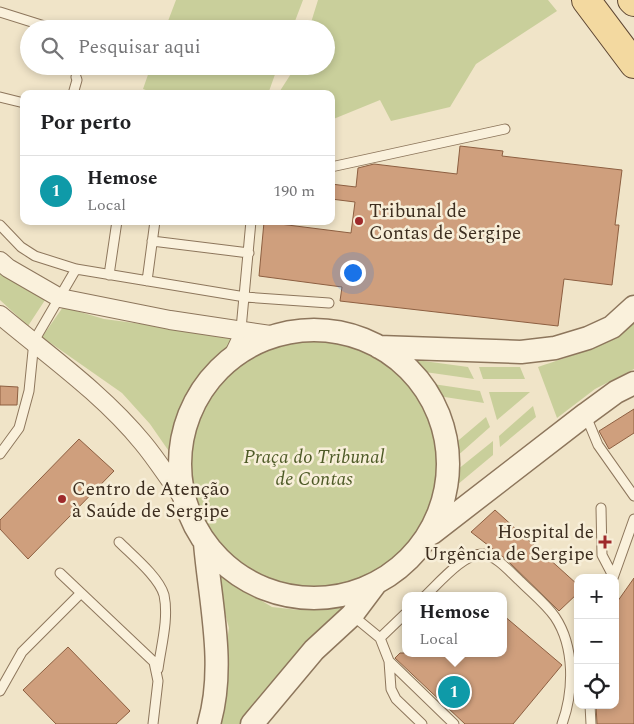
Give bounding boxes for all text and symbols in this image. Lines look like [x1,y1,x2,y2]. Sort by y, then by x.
search box [20,20,335,75]
text: Pesquisar aqui [78,33,201,62]
icon: search [38,34,66,62]
text: Por perto [40,107,131,139]
text: Hemose [87,164,158,193]
text: 1 [52,179,60,203]
text: 190 m [273,179,315,203]
text: Local [87,193,126,217]
place label: Tribunal de Contas de Sergipe [369,197,521,248]
marker: Tribunal de Contas de Sergipe [353,215,365,227]
your location [340,260,366,286]
park label: Praça do Tribunal de Contas [243,443,385,494]
place label: Centro de Atenção à Saúde de Sergipe [72,475,229,526]
marker: Centro de Atenção à Saúde de Sergipe [56,493,68,505]
place label: Hospital de Urgência de Sergipe [424,518,594,569]
marker: Hospital de Urgência de Sergipe [598,535,612,549]
map controls [574,574,619,709]
button: + [574,574,619,619]
popup [402,592,507,657]
text: Hemose [419,598,490,627]
button: − [574,619,619,664]
text: Local [419,627,458,651]
button: locate [574,664,619,709]
pin: 1 [438,673,470,711]

